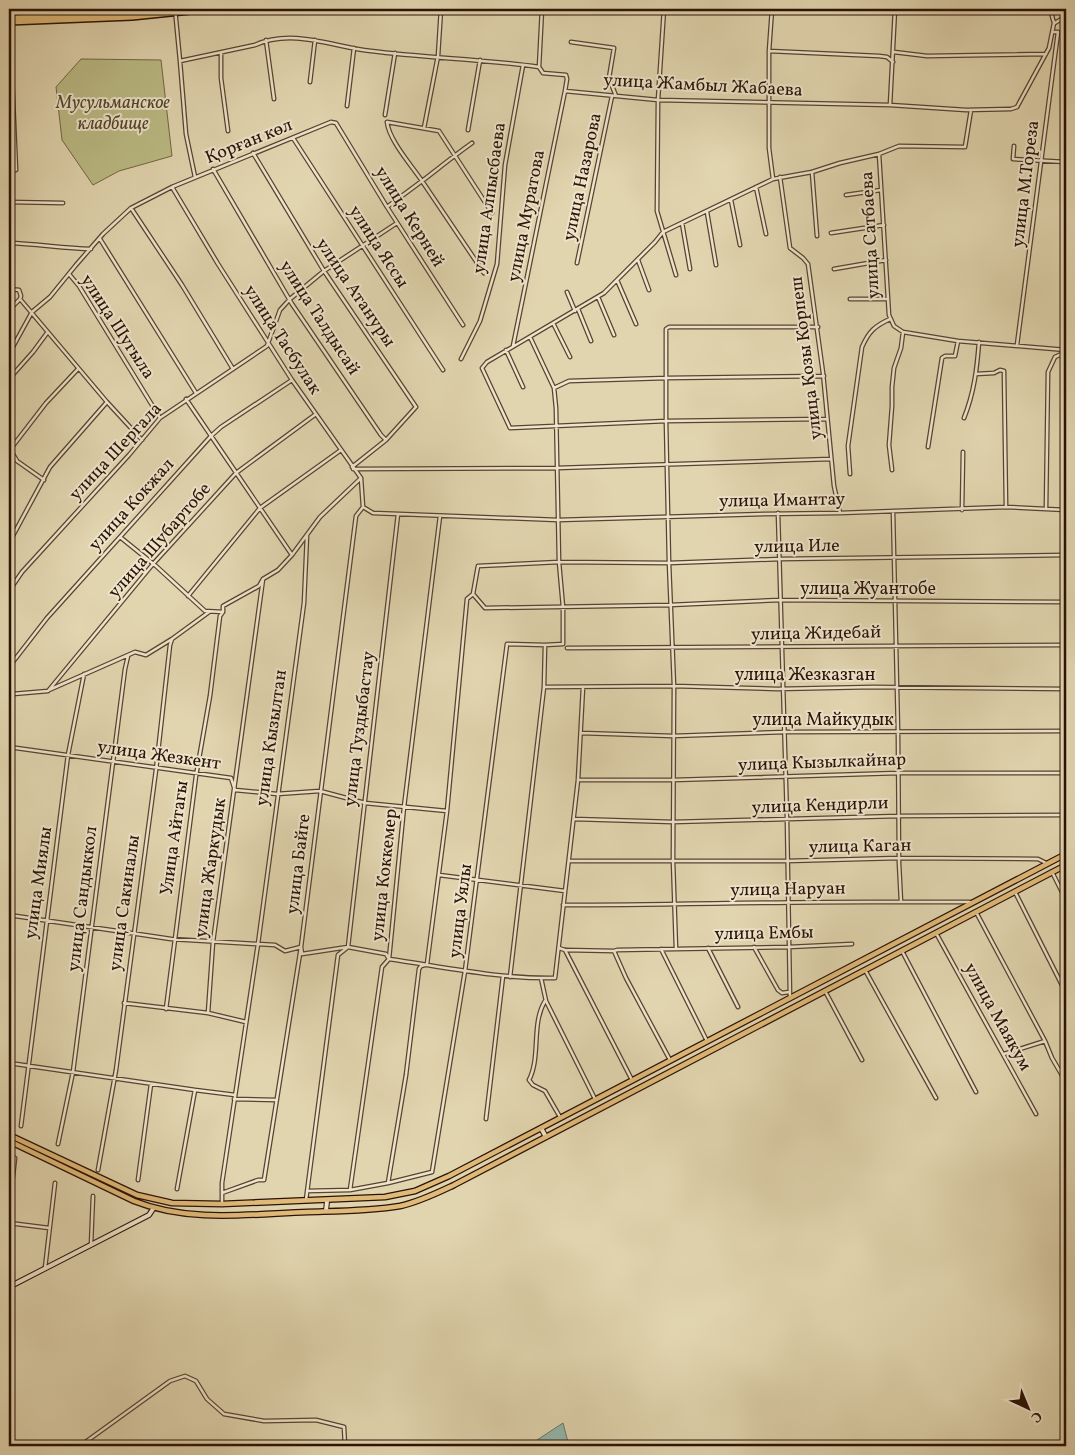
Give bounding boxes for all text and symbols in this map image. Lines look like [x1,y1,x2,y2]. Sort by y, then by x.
street label: улица Жамбыл Жабаева [603,68,803,104]
park label: Мусульманское кладбище [55,91,170,137]
street label: улица Назарова [557,111,609,243]
street label: Қорған көл [202,113,297,171]
street label: улица М.Тореза [1006,119,1046,249]
street label: улица Алпысбаева [467,121,513,275]
street label: улица Муратова [502,148,552,284]
street label: улица Керней [368,162,450,272]
street label: улица Сатбаева [855,171,887,299]
street label: улица Яссы [342,201,414,294]
street label: улица Атануры [309,233,401,353]
street label: улица Талдысай [272,256,366,380]
street label: улица Шугыла [74,270,160,384]
street label: улица Козы Корпеш [785,275,829,441]
street label: улица Тасбулак [237,280,327,400]
street label: улица Шергала [64,397,168,507]
street label: улица Кокжал [83,453,181,557]
street label: улица Шубартобе [103,478,217,604]
street label: улица Имантау [719,487,846,515]
street label: улица Иле [754,534,840,560]
street label: улица Жуантобе [800,577,936,602]
street label: улица Жидебай [751,620,881,648]
street label: улица Туздыбастау [338,649,382,808]
street label: улица Жезказган [735,663,876,688]
street label: улица Кызылтан [250,668,294,808]
street label: улица Майкудык [752,708,894,733]
street label: улица Жезкент [96,735,222,777]
street label: улица Кызылкайнар [738,748,906,778]
street label: Улица Айтагы [155,779,195,897]
street label: улица Кендирли [751,791,889,821]
street label: улица Жаркудык [189,796,233,940]
street label: улица Коккемер [366,807,404,943]
street label: улица Байге [280,812,318,916]
street label: улица Миялы [19,825,59,941]
street label: улица Сандыккол [62,825,104,973]
street label: улица Сакиналы [103,833,147,973]
street label: улица Каган [808,834,912,860]
street label: улица Уялы [443,862,479,960]
street label: улица Наруан [730,876,846,904]
street label: улица Ембы [714,921,814,947]
street label: улица Маякум [957,958,1037,1076]
north arrow [1002,1382,1052,1432]
text: С [1026,1406,1046,1426]

